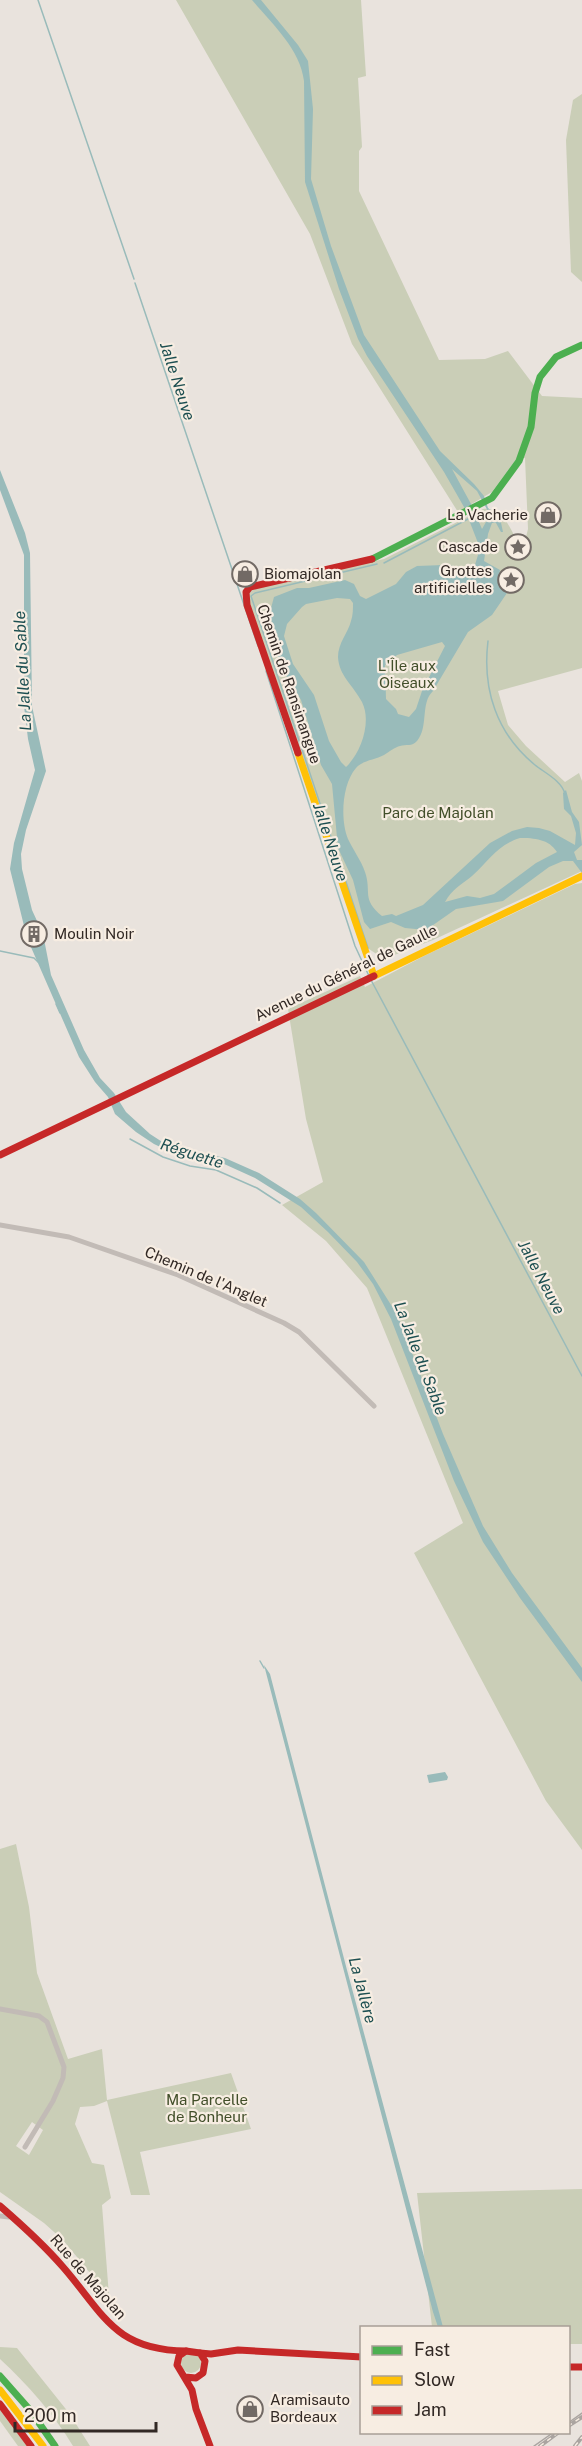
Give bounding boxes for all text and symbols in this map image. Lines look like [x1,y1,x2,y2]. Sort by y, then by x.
water label: Jalle Neuve [156,339,199,423]
shop icon: La Vacherie [533,500,563,530]
place label: La Vacherie [447,506,528,523]
place icon: Cascade [503,532,533,562]
place label: Cascade [438,538,498,555]
shop icon: Biomajolan [230,559,260,589]
place label: Grottes artificielles [414,562,492,596]
place label: Biomajolan [264,565,341,582]
place icon: Grottes artificielles [496,565,526,595]
street label: Chemin de Ransinangue [254,602,325,766]
water label: La Jalle du Sable [10,610,35,732]
park label: L'Île aux Oiseaux [378,657,436,691]
water label: Jalle Neuve [309,800,352,884]
park label: Parc de Majolan [382,804,494,821]
building icon: Moulin Noir [19,919,49,949]
street label: Avenue du Général de Gaulle [252,921,440,1024]
place label: Moulin Noir [54,925,135,942]
water label: Réguette [158,1134,226,1173]
water label: Jalle Neuve [514,1237,569,1318]
street label: Chemin de l'Anglet [142,1243,270,1310]
water label: La Jalle du Sable [390,1299,451,1418]
water label: La Jallère [345,1955,381,2026]
park label: Ma Parcelle de Bonheur [166,2091,248,2125]
street label: Rue de Majolan [47,2231,130,2323]
legend [360,2326,570,2434]
text: Fast [414,2339,450,2360]
text: Slow [414,2369,455,2390]
place label: Aramisauto Bordeaux [270,2391,350,2425]
shop icon: Aramisauto Bordeaux [235,2394,265,2424]
scale bar [15,2395,156,2433]
text: Jam [414,2399,447,2420]
text: 200 m [24,2405,77,2426]

